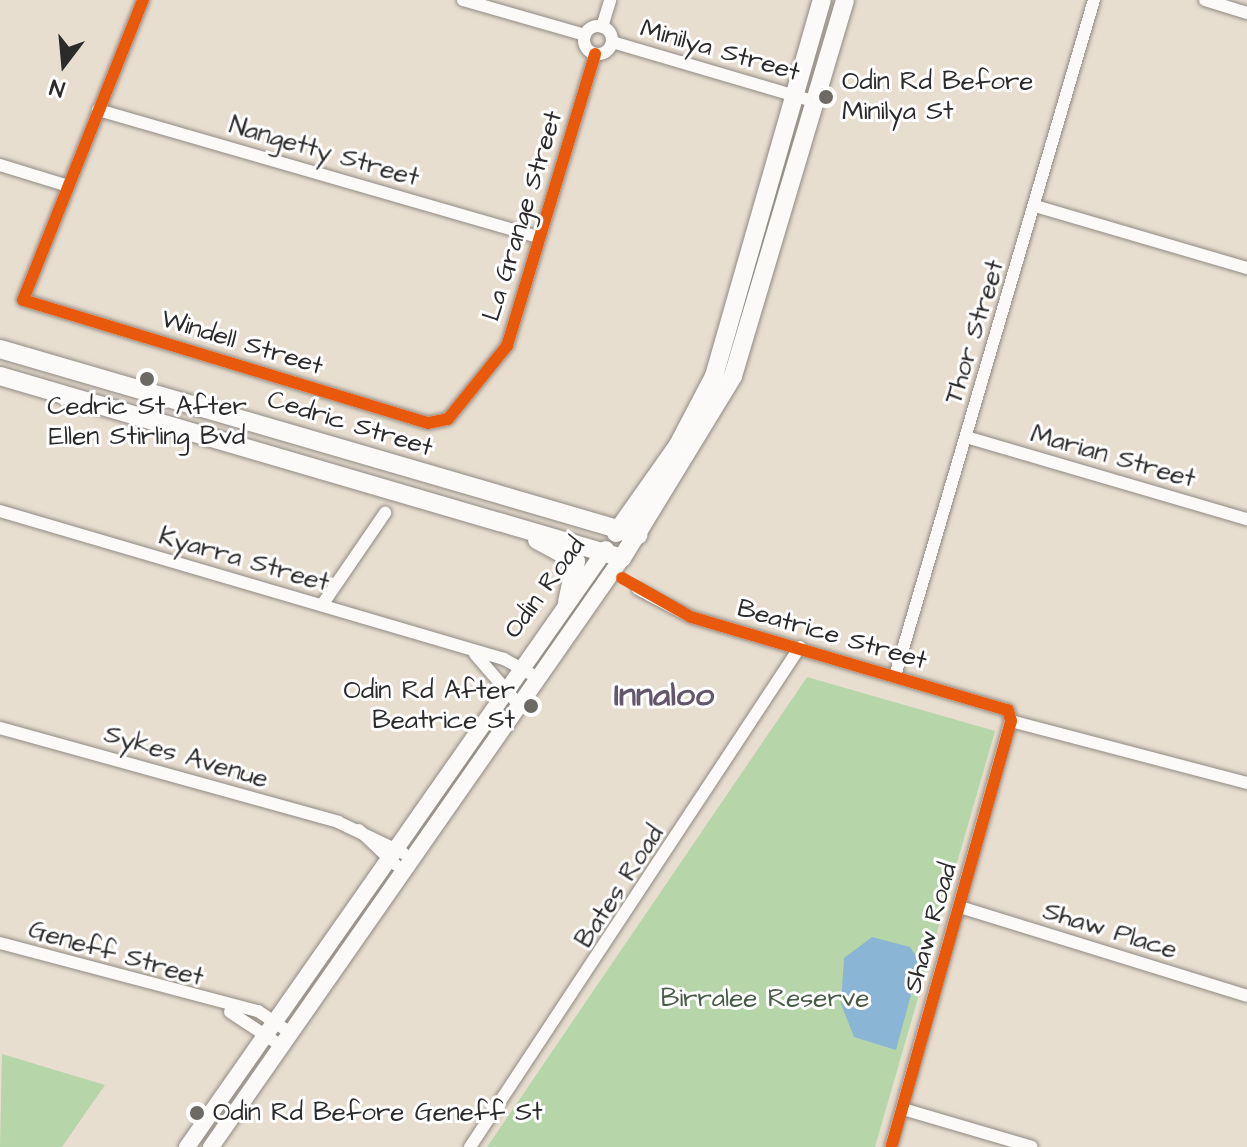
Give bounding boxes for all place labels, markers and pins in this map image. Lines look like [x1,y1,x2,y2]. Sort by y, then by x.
place label: Odin Rd Before Minilya St [842,66,1033,128]
marker: Odin Rd Before Minilya St [817,88,835,106]
marker: Cedric St After Ellen Stirling Bvd [138,370,156,388]
place label: Cedric St After Ellen Stirling Bvd [47,391,247,452]
place label: Odin Rd After Beatrice St [344,675,515,736]
marker: Odin Rd After Beatrice St [522,697,540,715]
place label: Odin Rd Before Geneff St [213,1097,542,1129]
marker: Odin Rd Before Geneff St [188,1104,206,1122]

